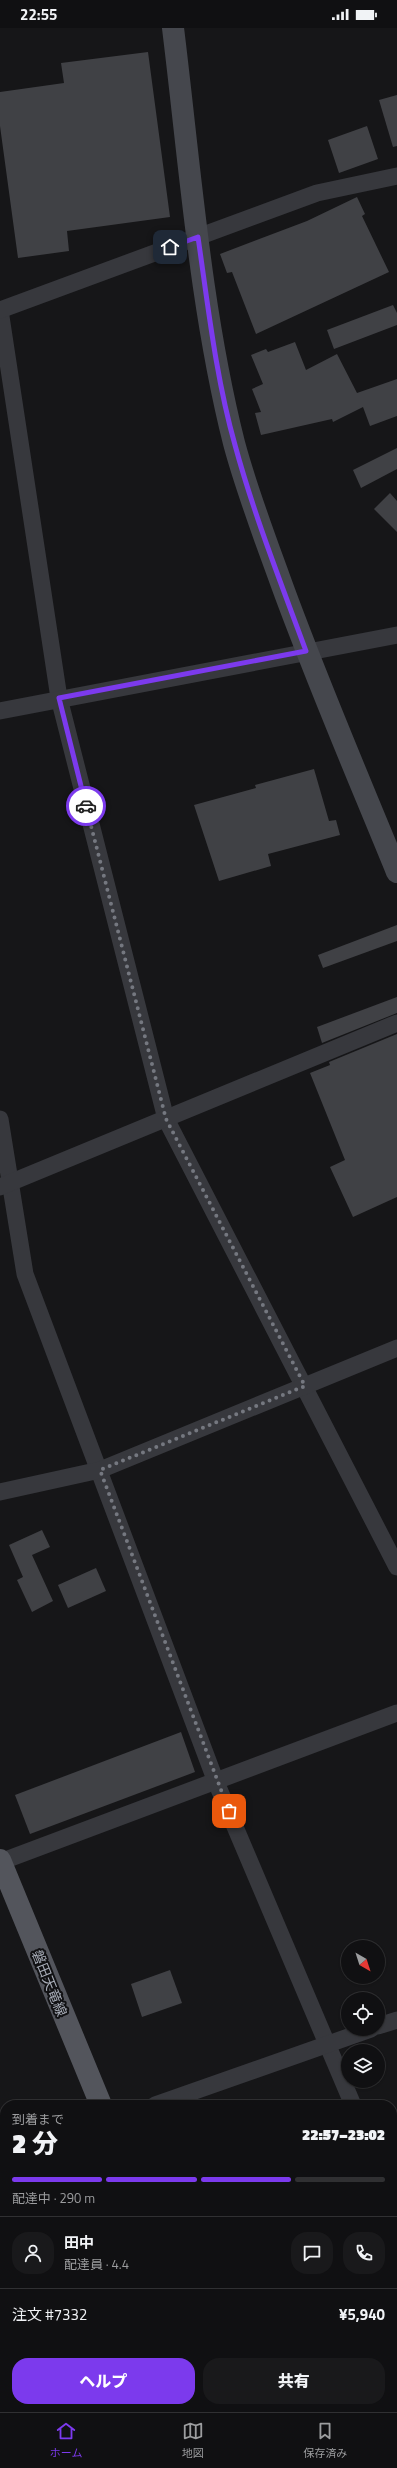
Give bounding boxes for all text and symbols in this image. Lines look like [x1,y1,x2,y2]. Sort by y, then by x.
text: 22:55 [20,3,57,26]
pin [153,230,187,264]
icon: home [159,236,181,258]
courier [66,786,106,826]
icon: car [75,795,97,817]
pin [212,1794,246,1828]
icon: bag [218,1800,240,1822]
north arrow [341,1940,385,1984]
map controls [341,1940,385,2088]
street label: 磐田天竜線 [27,1947,73,2019]
button: locate [341,1992,385,2036]
button: layers [341,2044,385,2088]
text: 到着まで [12,2109,64,2129]
text: 22:57–23:02 [302,2123,385,2146]
text: 2 分 [12,2124,58,2163]
text: 配達中 · 290 m [12,2188,95,2208]
text: 田中 [64,2231,94,2254]
button: person [12,2232,54,2274]
button: chat [291,2232,333,2274]
button: phone [343,2232,385,2274]
text: 配達員 · 4.4 [64,2254,129,2274]
text: 注文 #7332 [12,2303,87,2326]
text: ¥5,940 [339,2303,385,2326]
button: ヘルプ [12,2358,195,2404]
button: 共有 [203,2358,385,2404]
tab: ホーム [50,2420,82,2461]
tab: 地図 [182,2420,204,2461]
tab: 保存済み [303,2420,347,2461]

